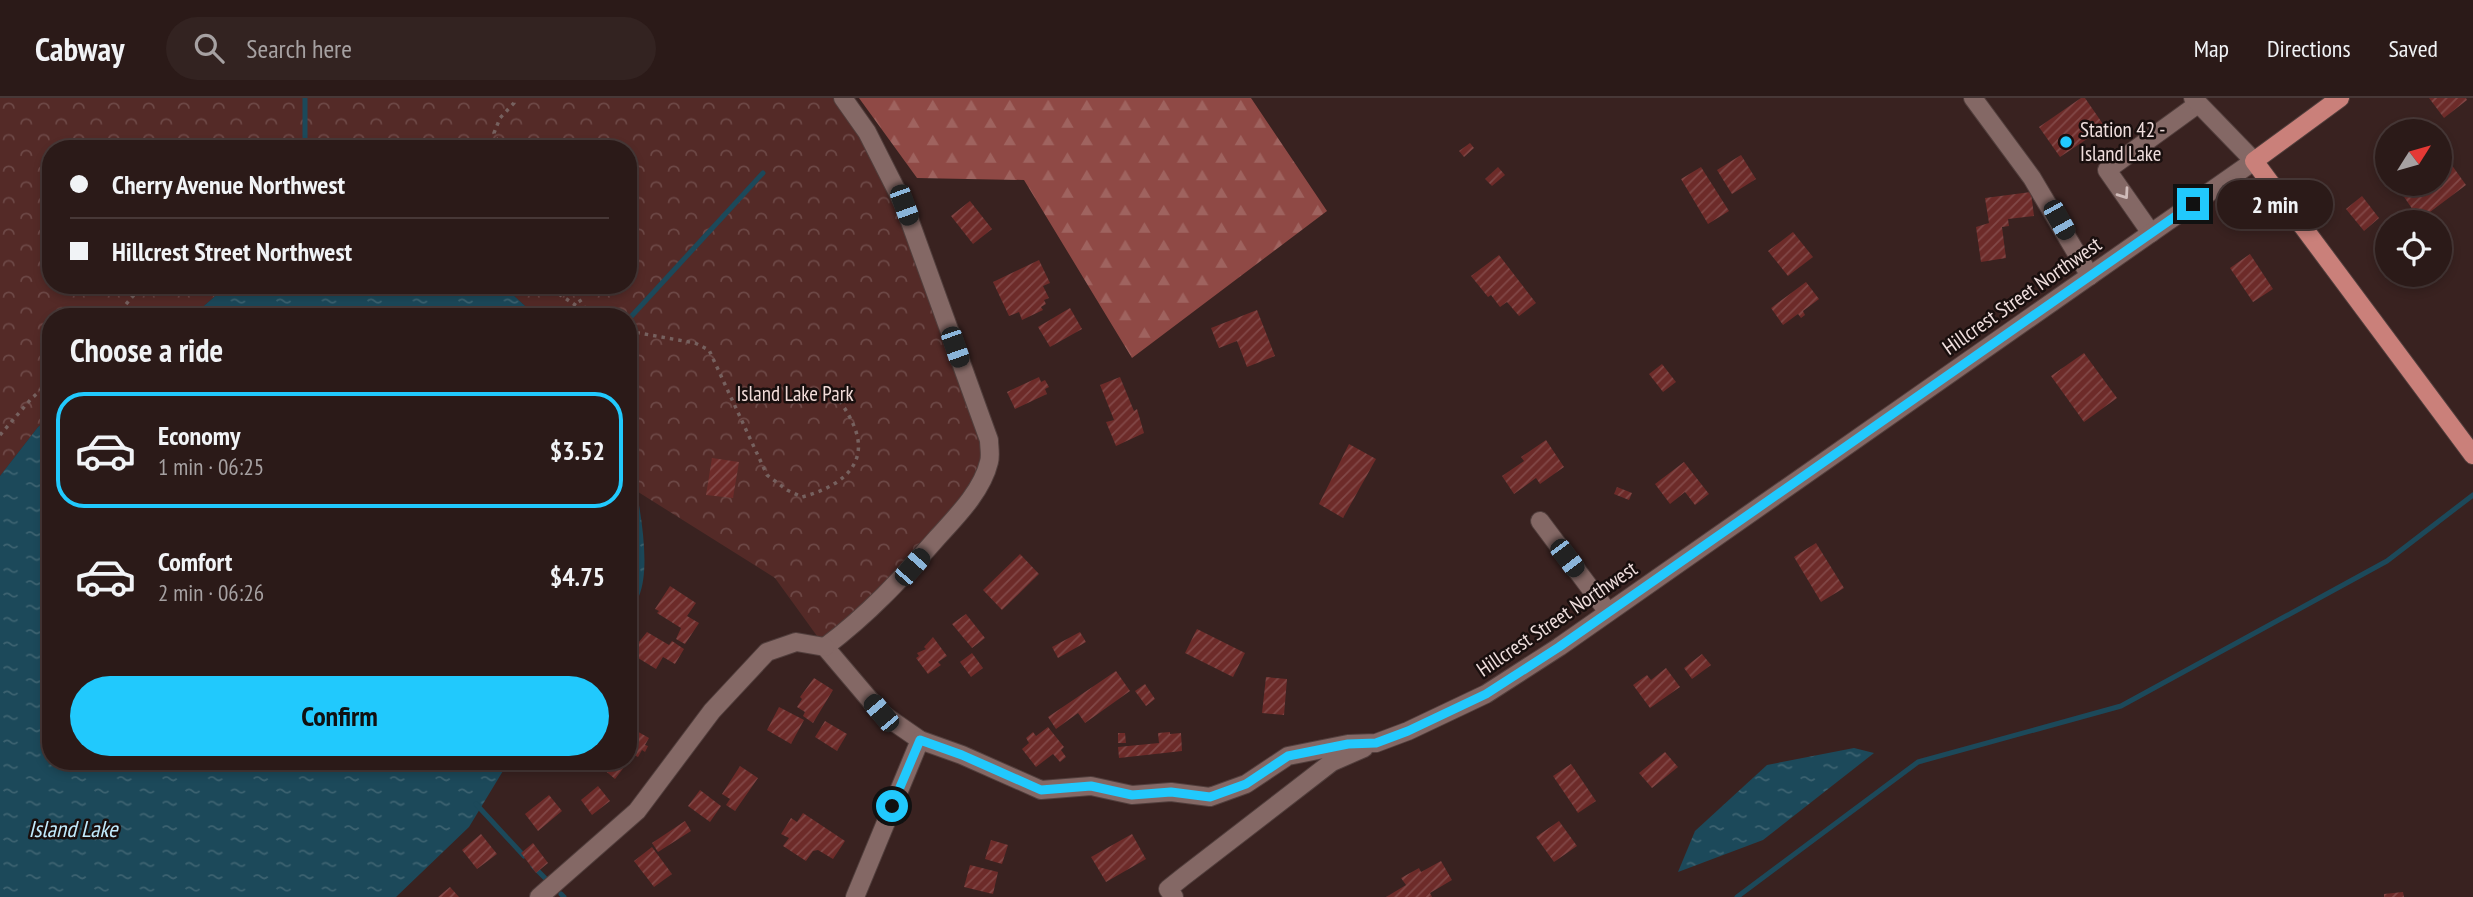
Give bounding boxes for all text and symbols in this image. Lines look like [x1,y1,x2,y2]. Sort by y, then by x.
search box [166,17,656,80]
text: Cabway [35,27,124,70]
icon: search [190,29,228,67]
text: Search here [246,32,352,65]
text: Map [2194,33,2229,64]
text: Directions [2267,33,2351,64]
text: Saved [2389,33,2438,64]
place label: Station 42 - Island Lake [2080,116,2165,167]
north arrow [2375,119,2452,196]
map controls [2375,119,2452,287]
marker: Station 42 - Island Lake [2058,134,2074,150]
text: Cherry Avenue Northwest [112,168,345,201]
callout: 2 min [2218,180,2333,228]
car [887,182,922,228]
one-way arrow [2116,186,2128,199]
route end [2177,188,2209,220]
text: 2 min [2252,190,2298,219]
car [2040,197,2079,243]
button: locate [2375,210,2452,287]
street label: Hillcrest Street Northwest [1937,230,2107,361]
text: Hillcrest Street Northwest [112,235,352,268]
car [939,324,972,370]
text: Choose a ride [70,329,223,371]
park label: Island Lake Park [736,380,854,407]
icon: car [74,419,137,482]
text: Economy [158,419,240,452]
text: $3.52 [550,434,605,467]
text: 1 min · 06:25 [158,452,264,481]
car [1546,535,1589,581]
car [891,544,934,590]
icon: car [74,545,137,608]
text: Comfort [158,545,232,578]
street label: Hillcrest Street Northwest [1471,555,1642,682]
text: $4.75 [550,560,605,593]
text: 2 min · 06:26 [158,578,264,607]
button: Confirm [70,676,609,756]
car [860,690,903,736]
route start [876,790,908,822]
water label: Island Lake [28,814,119,843]

